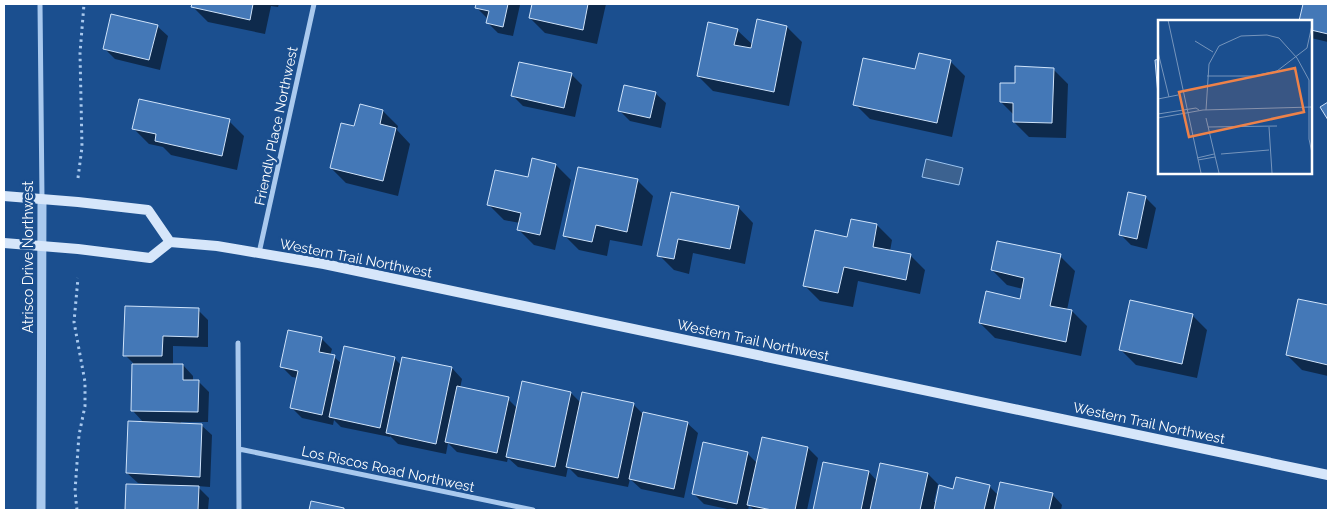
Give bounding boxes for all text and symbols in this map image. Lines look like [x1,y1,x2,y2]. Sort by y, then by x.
inset map [1158,20,1312,174]
street label: Friendly Place Northwest [251,45,301,207]
street label: Atrisco Drive Northwest [20,180,36,333]
street label: Western Trail Northwest [278,235,434,281]
street label: Western Trail Northwest [676,316,831,364]
street label: Western Trail Northwest [1072,399,1227,447]
street label: Los Riscos Road Northwest [300,443,476,495]

